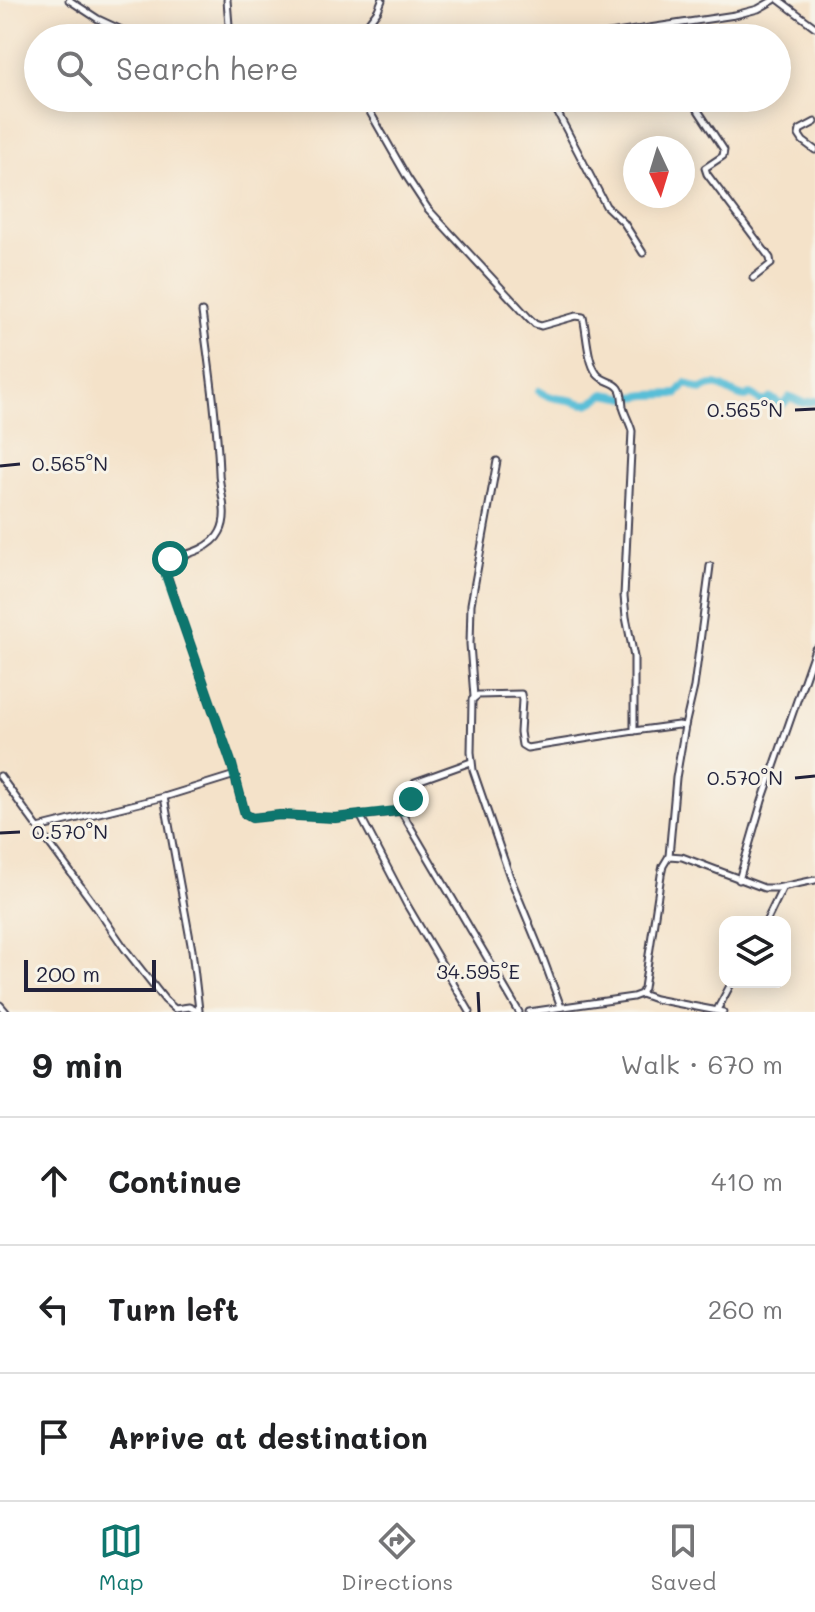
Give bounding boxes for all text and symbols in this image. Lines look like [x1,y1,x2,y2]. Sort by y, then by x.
search box [24,24,791,112]
icon: search [52,46,96,90]
text: Search here [116,48,299,88]
north arrow [623,136,695,208]
text: 0.565°N [707,396,783,422]
text: 0.565°N [32,450,108,476]
route start [152,541,188,577]
text: 0.570°N [707,764,783,790]
route end [393,781,429,817]
text: 0.570°N [32,818,108,844]
map controls [719,916,791,988]
button: layers [719,916,791,988]
scale bar [24,956,156,992]
text: 34.595°E [436,958,520,984]
text: 200 m [36,959,100,988]
text: 9 min [32,1042,123,1087]
text: Walk · 670 m [620,1047,783,1081]
icon: ahead [32,1159,76,1203]
text: Continue [108,1161,241,1201]
text: 410 m [711,1164,783,1198]
icon: left [32,1287,76,1331]
text: Turn left [108,1289,239,1329]
text: 260 m [708,1292,783,1326]
icon: arrive [32,1415,76,1459]
text: Arrive at destination [108,1417,428,1457]
tab: Map [99,1519,144,1596]
tab: Directions [341,1519,453,1596]
tab: Saved [651,1519,716,1596]

